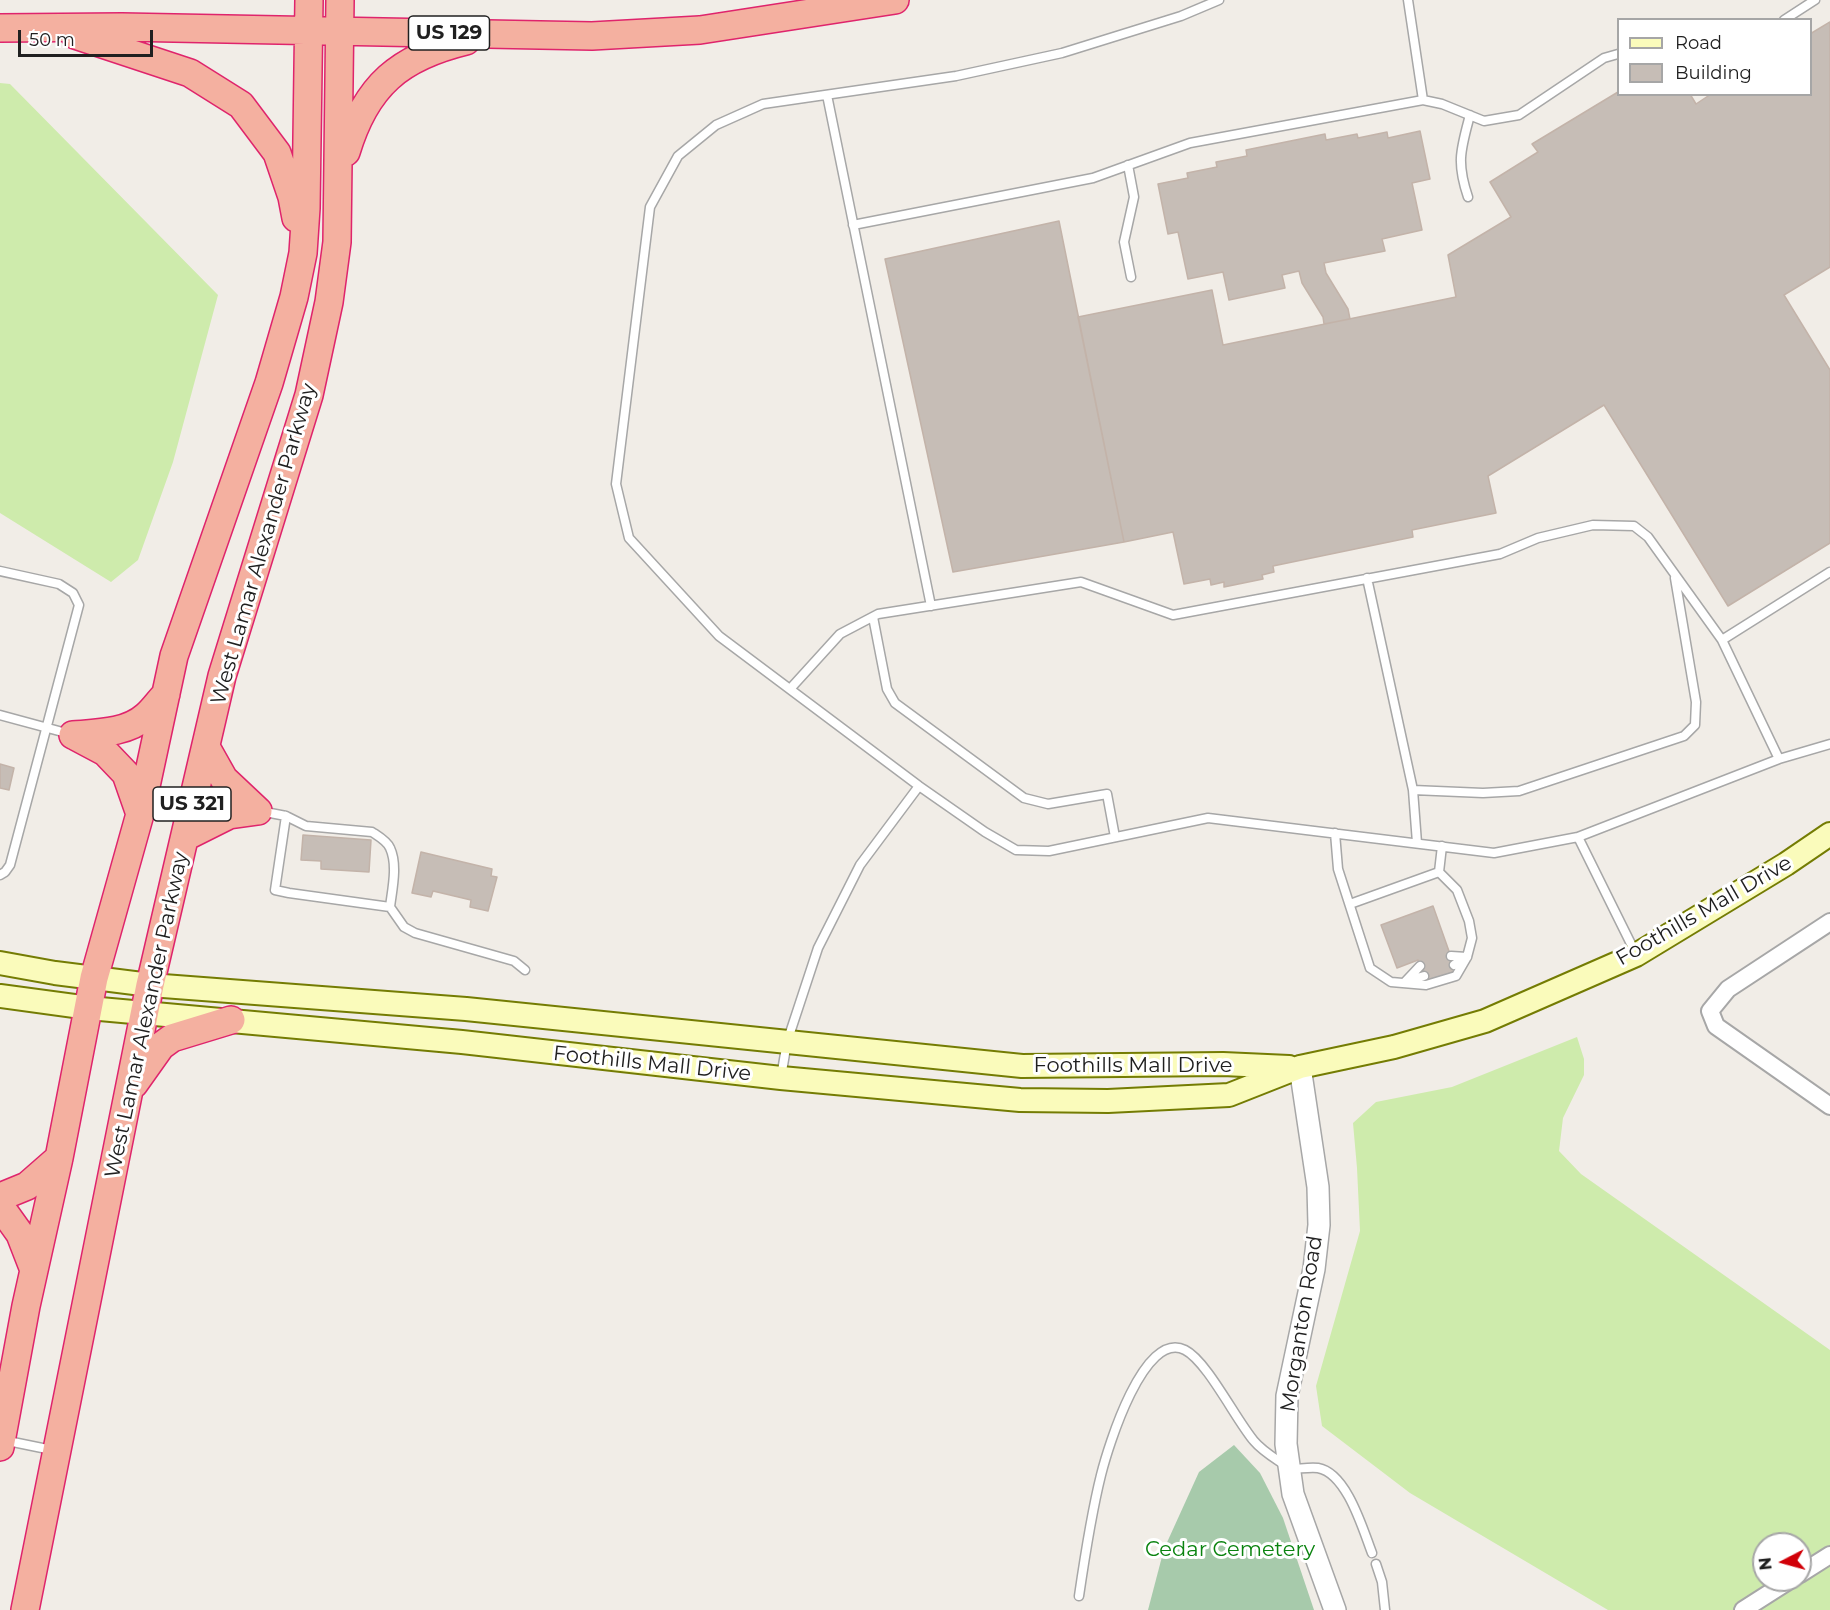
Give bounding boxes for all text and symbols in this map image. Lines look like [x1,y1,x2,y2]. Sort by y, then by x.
road number: US 129 [408,16,490,50]
scale bar [21,18,156,56]
legend [1617,18,1812,96]
text: 50 m [29,29,75,51]
text: Road [1675,32,1722,54]
text: Building [1675,62,1752,84]
street label: West Lamar Alexander Parkway [206,381,322,707]
road number: US 321 [153,787,231,821]
street label: West Lamar Alexander Parkway [100,850,194,1180]
street label: Foothills Mall Drive [1612,850,1796,972]
street label: Foothills Mall Drive [552,1041,752,1087]
street label: Foothills Mall Drive [1034,1053,1232,1079]
street label: Morganton Road [1276,1234,1328,1414]
north arrow [1752,1532,1812,1592]
park label: Cedar Cemetery [1145,1537,1315,1563]
text: N [1755,1556,1776,1571]

